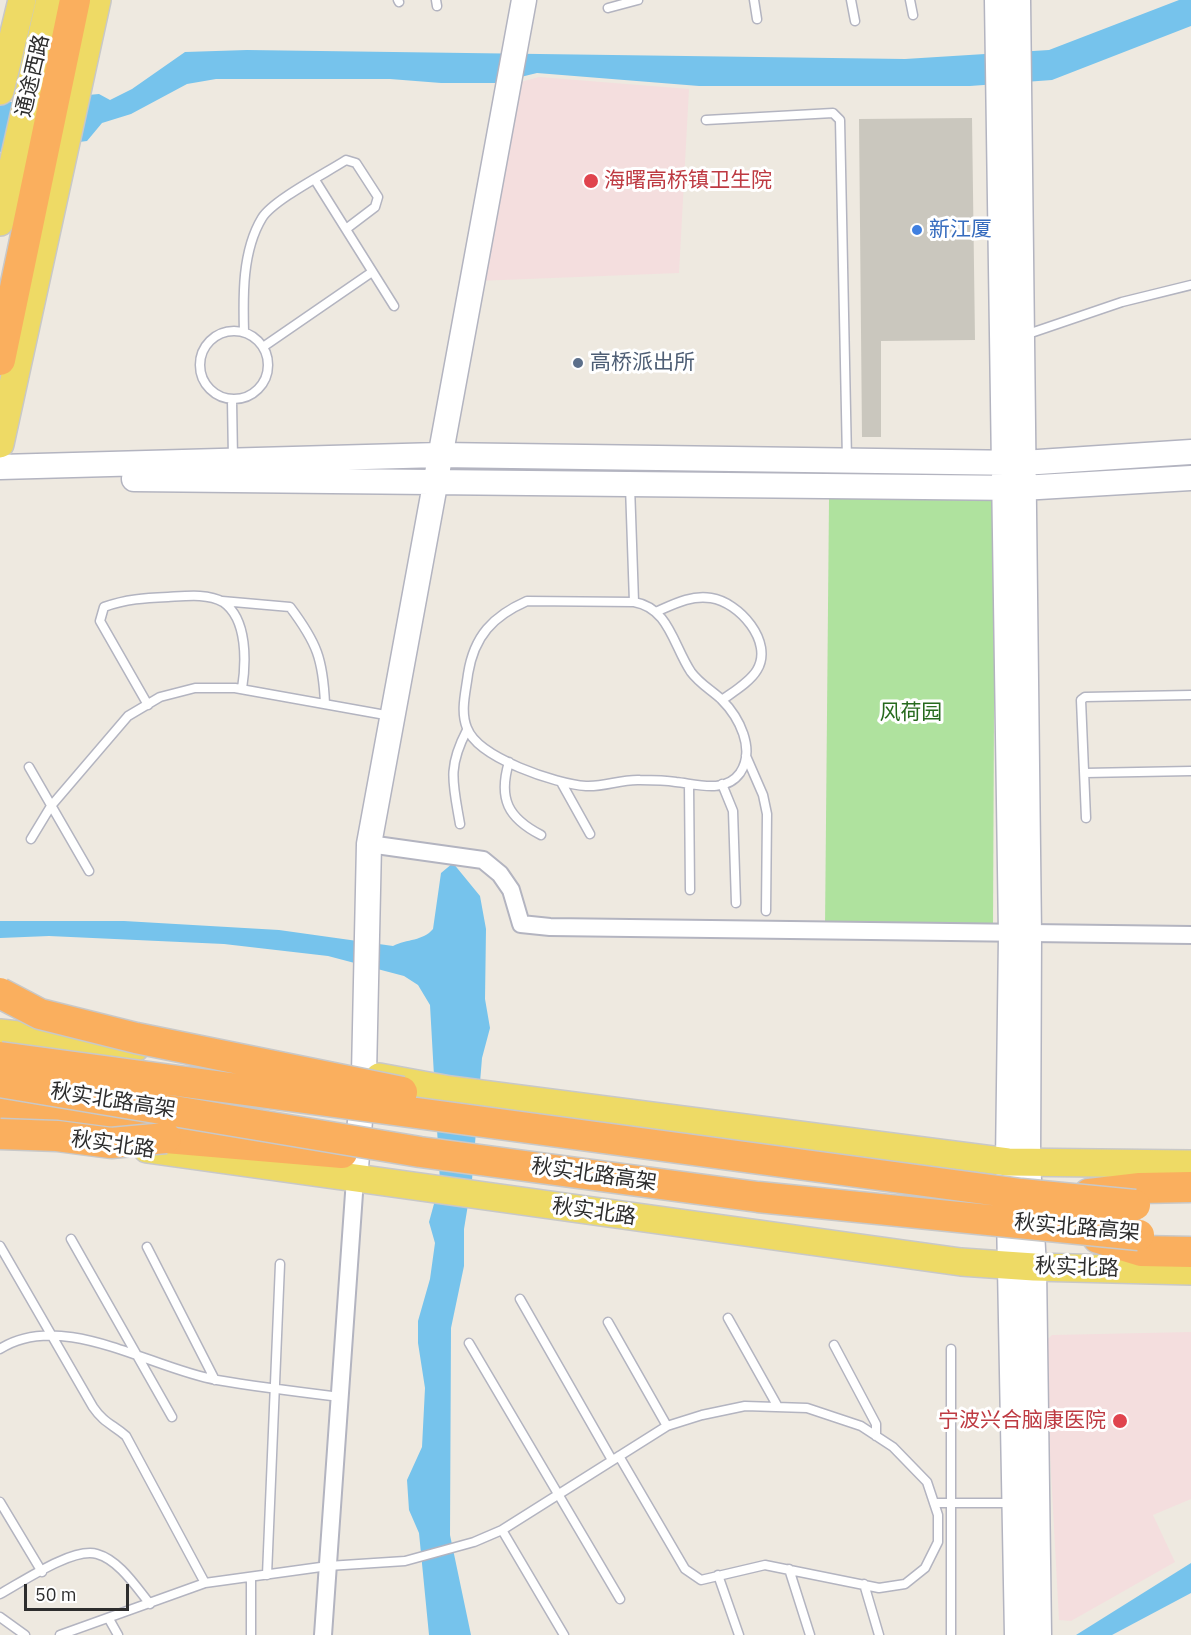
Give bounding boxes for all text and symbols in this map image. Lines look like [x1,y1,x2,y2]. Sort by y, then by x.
street label: 通途西路 [11,32,55,120]
place label: 海曙高桥镇卫生院 [604,168,772,194]
marker: 海曙高桥镇卫生院 [582,172,600,190]
place label: 新江厦 [929,217,992,243]
marker: 新江厦 [910,223,924,237]
place label: 高桥派出所 [590,350,695,376]
marker: 高桥派出所 [571,356,585,370]
park label: 风荷园 [880,700,942,726]
street label: 秋实北路高架 [49,1079,177,1123]
street label: 秋实北路 [70,1127,156,1163]
street label: 秋实北路高架 [530,1154,658,1196]
street label: 秋实北路 [551,1194,637,1230]
street label: 秋实北路高架 [1013,1210,1141,1246]
street label: 秋实北路 [1035,1254,1119,1282]
place label: 宁波兴合脑康医院 [938,1408,1106,1434]
marker: 宁波兴合脑康医院 [1111,1412,1129,1430]
scale bar [27,1572,132,1610]
text: 50 m [35,1583,77,1606]

